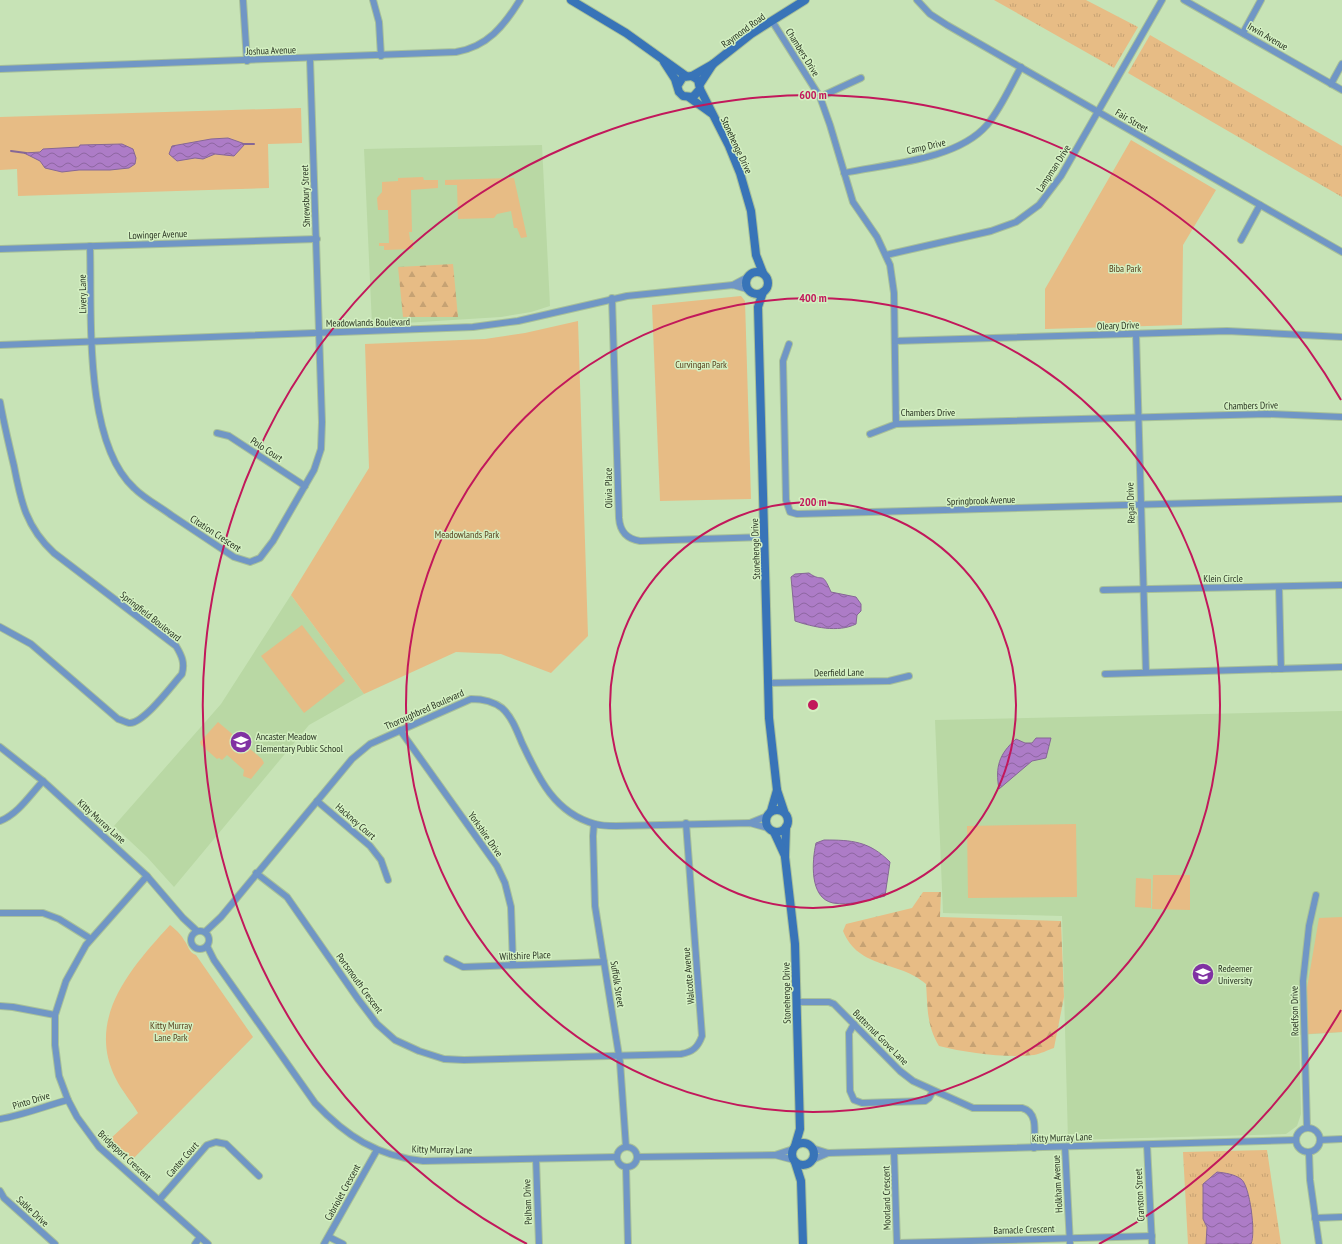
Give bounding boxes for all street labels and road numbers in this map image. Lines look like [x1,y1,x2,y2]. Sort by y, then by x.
street label: Raymond Road [719,10,768,51]
street label: Irwin Avenue [1245,20,1290,53]
street label: Chambers Drive [783,26,822,79]
street label: Joshua Avenue [245,43,296,58]
street label: Fair Street [1113,106,1151,135]
street label: Stonehenge Drive [718,115,755,176]
street label: Camp Drive [905,136,947,157]
street label: Lampman Drive [1033,142,1074,194]
street label: Shrewsbury Street [298,164,313,227]
street label: Lowinger Avenue [128,227,188,242]
street label: Livery Lane [76,274,89,314]
street label: Meadowlands Boulevard [326,315,410,330]
street label: Oleary Drive [1097,318,1139,333]
street label: Chambers Drive [1224,399,1278,412]
street label: Chambers Drive [901,406,955,419]
street label: Polo Court [248,434,286,465]
street label: Olivia Place [602,468,615,508]
street label: Regan Drive [1123,482,1138,524]
street label: Springbrook Avenue [946,493,1016,508]
street label: Citation Crescent [188,512,244,555]
street label: Stonehenge Drive [748,518,763,580]
street label: Klein Circle [1203,572,1243,585]
street label: Springfield Boulevard [117,588,184,644]
street label: Deerfield Lane [814,666,864,679]
street label: Thoroughbred Boulevard [382,686,466,733]
street label: Kitty Murray Lane [75,796,128,846]
street label: Hackney Court [333,800,379,843]
street label: Yorkshire Drive [465,809,506,859]
street label: Walcotte Avenue [680,947,697,1005]
street label: Wiltshire Place [499,948,551,963]
street label: Portsmouth Crescent [333,951,386,1016]
street label: Suffolk Street [607,960,628,1008]
street label: Stonehenge Drive [779,962,794,1024]
street label: Roelfson Drive [1288,986,1301,1036]
street label: Butternut Grove Lane [850,1007,911,1068]
street label: Pinto Drive [11,1089,51,1112]
street label: Bridgeport Crescent [95,1127,154,1184]
street label: Kitty Murray Lane [1032,1130,1092,1145]
street label: Canter Court [163,1139,202,1180]
street label: Kitty Murray Lane [412,1142,472,1157]
street label: Holkham Avenue [1049,1155,1066,1213]
street label: Cabriolet Crescent [322,1161,363,1223]
street label: Moorland Crescent [879,1165,894,1230]
street label: Cranston Street [1132,1168,1147,1222]
street label: Pelham Drive [520,1179,535,1225]
street label: Sable Drive [14,1193,51,1230]
street label: Barnacle Crescent [993,1222,1055,1237]

